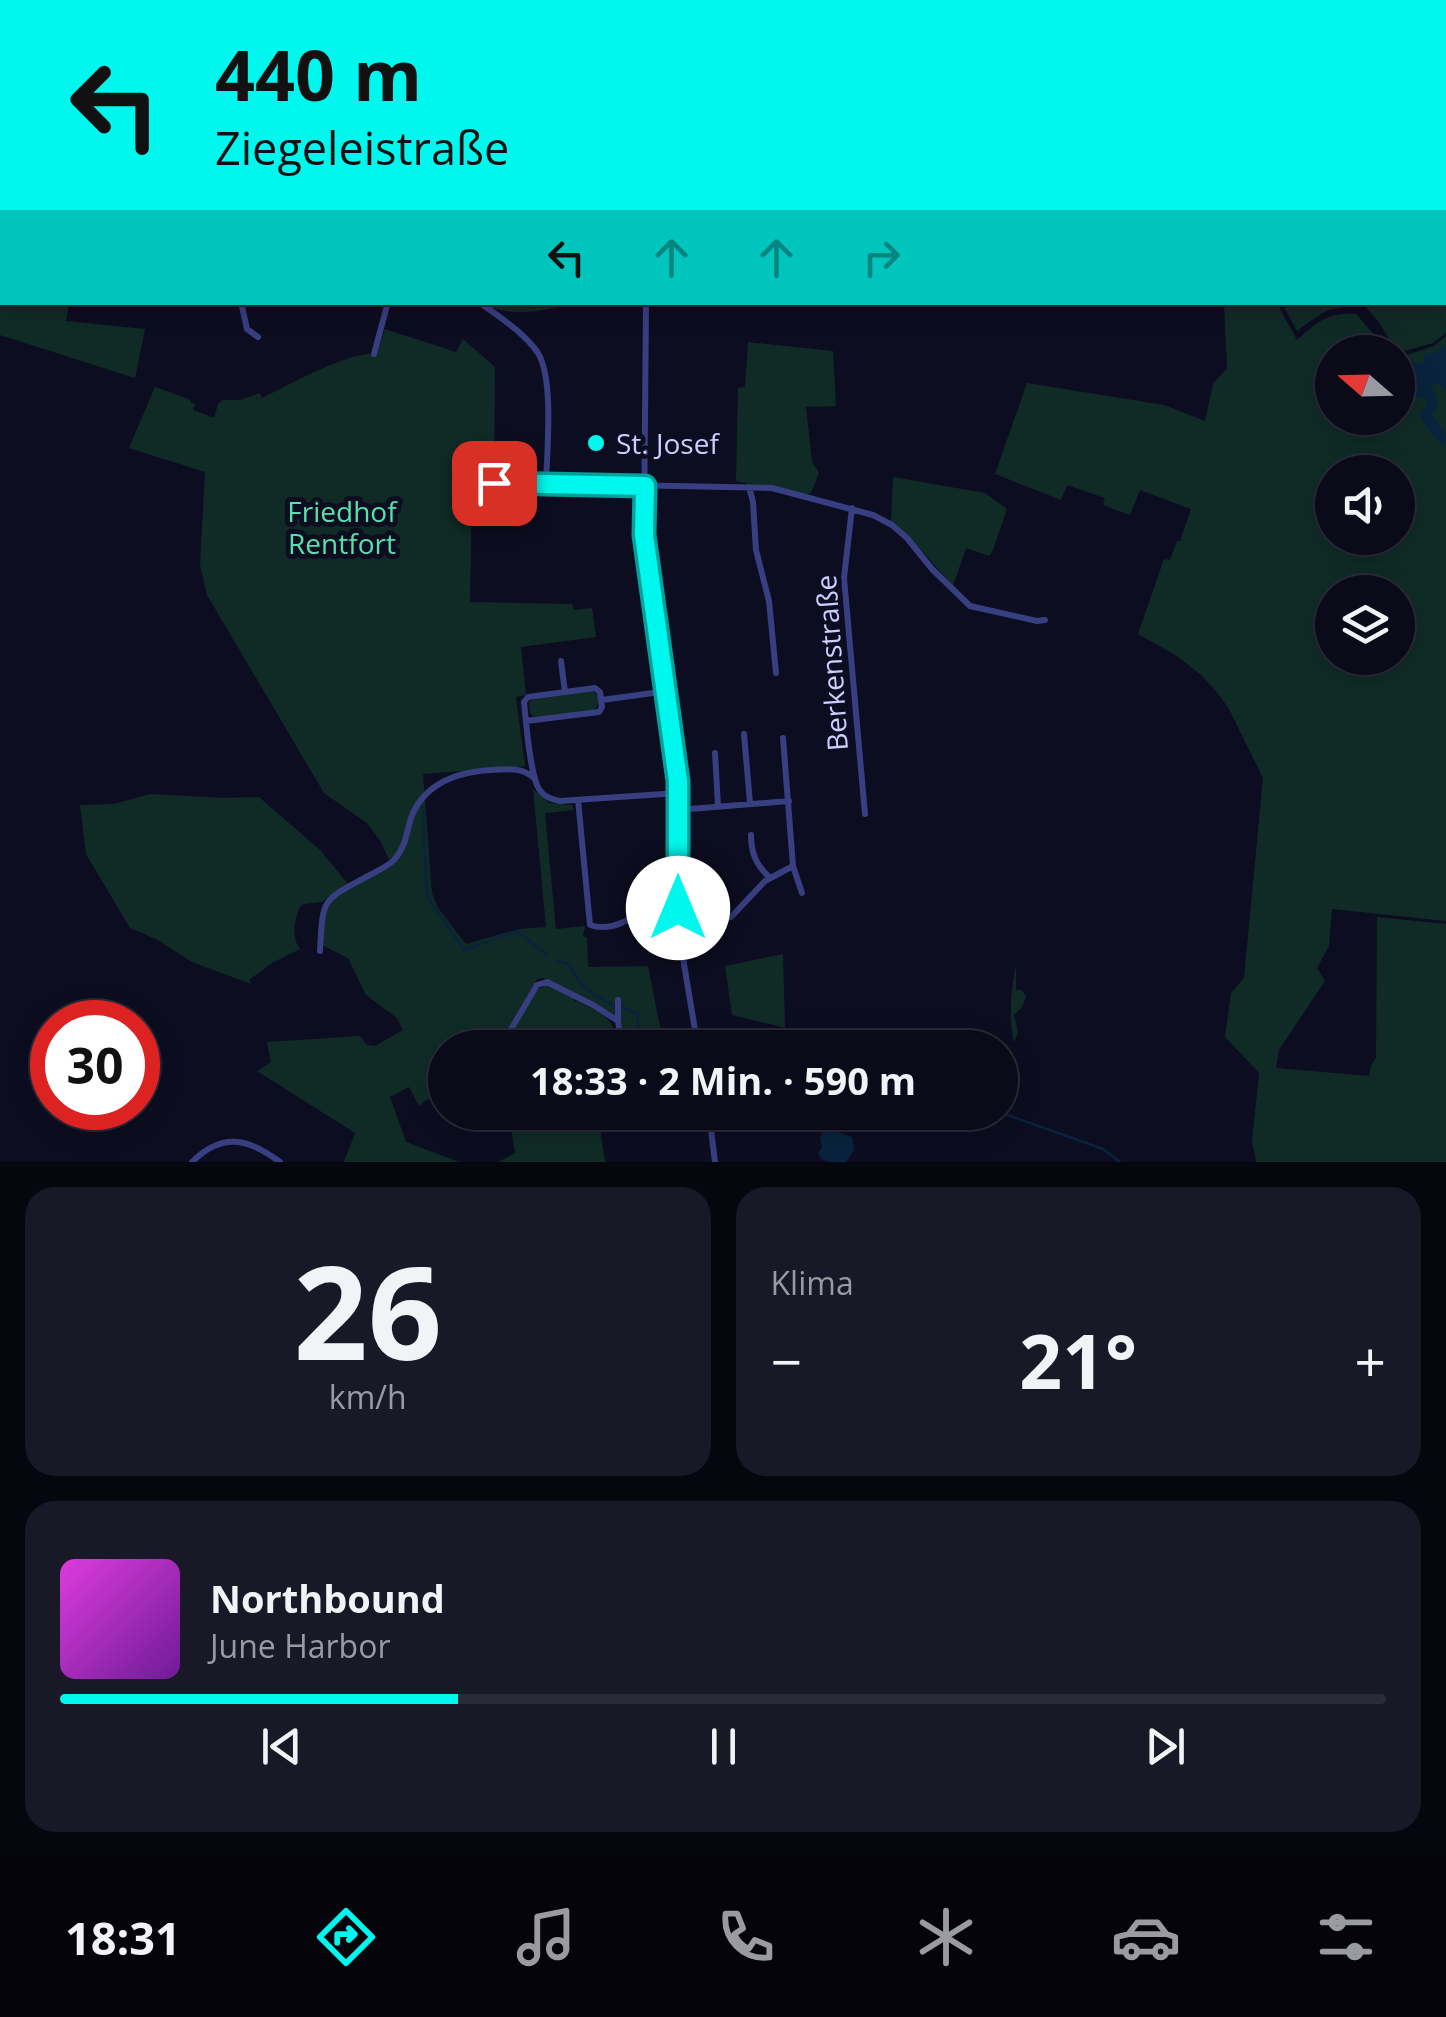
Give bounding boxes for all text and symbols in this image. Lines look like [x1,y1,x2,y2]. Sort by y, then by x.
text: 440 m [215,26,422,122]
icon: left [50,40,180,170]
text: Ziegeleistraße [215,117,509,178]
icon: left [539,230,594,285]
icon: ahead [644,230,699,285]
icon: ahead [749,230,804,285]
icon: right [854,230,909,285]
north arrow [1315,335,1415,435]
map controls [1315,335,1415,675]
place label: St. Josef [616,424,720,462]
marker: St. Josef [585,432,607,454]
pin [452,441,537,526]
button: sound [1315,455,1415,555]
icon: arrive [467,456,522,511]
park label: Friedhof Rentfort [287,492,398,562]
street label: Berkenstraße [806,574,856,752]
button: layers [1315,575,1415,675]
position arrow [626,856,730,960]
speed limit sign: 30 [30,1000,160,1130]
text: 18:33 · 2 Min. · 590 m [530,1054,916,1106]
text: 26 [293,1221,442,1398]
text: Klima [771,1261,854,1304]
text: 21° [1019,1309,1137,1411]
text: − [771,1323,802,1398]
text: + [1355,1323,1386,1398]
text: km/h [329,1375,407,1418]
text: Northbound [210,1572,445,1624]
text: June Harbor [210,1624,390,1667]
icon: previous [254,1719,309,1774]
icon: pause [696,1719,751,1774]
icon: next [1138,1719,1193,1774]
icon: directions [311,1902,381,1972]
icon: music [511,1902,581,1972]
icon: phone [711,1902,781,1972]
icon: climate [911,1902,981,1972]
icon: car [1111,1902,1181,1972]
icon: filters [1311,1902,1381,1972]
text: 18:31 [65,1907,181,1968]

